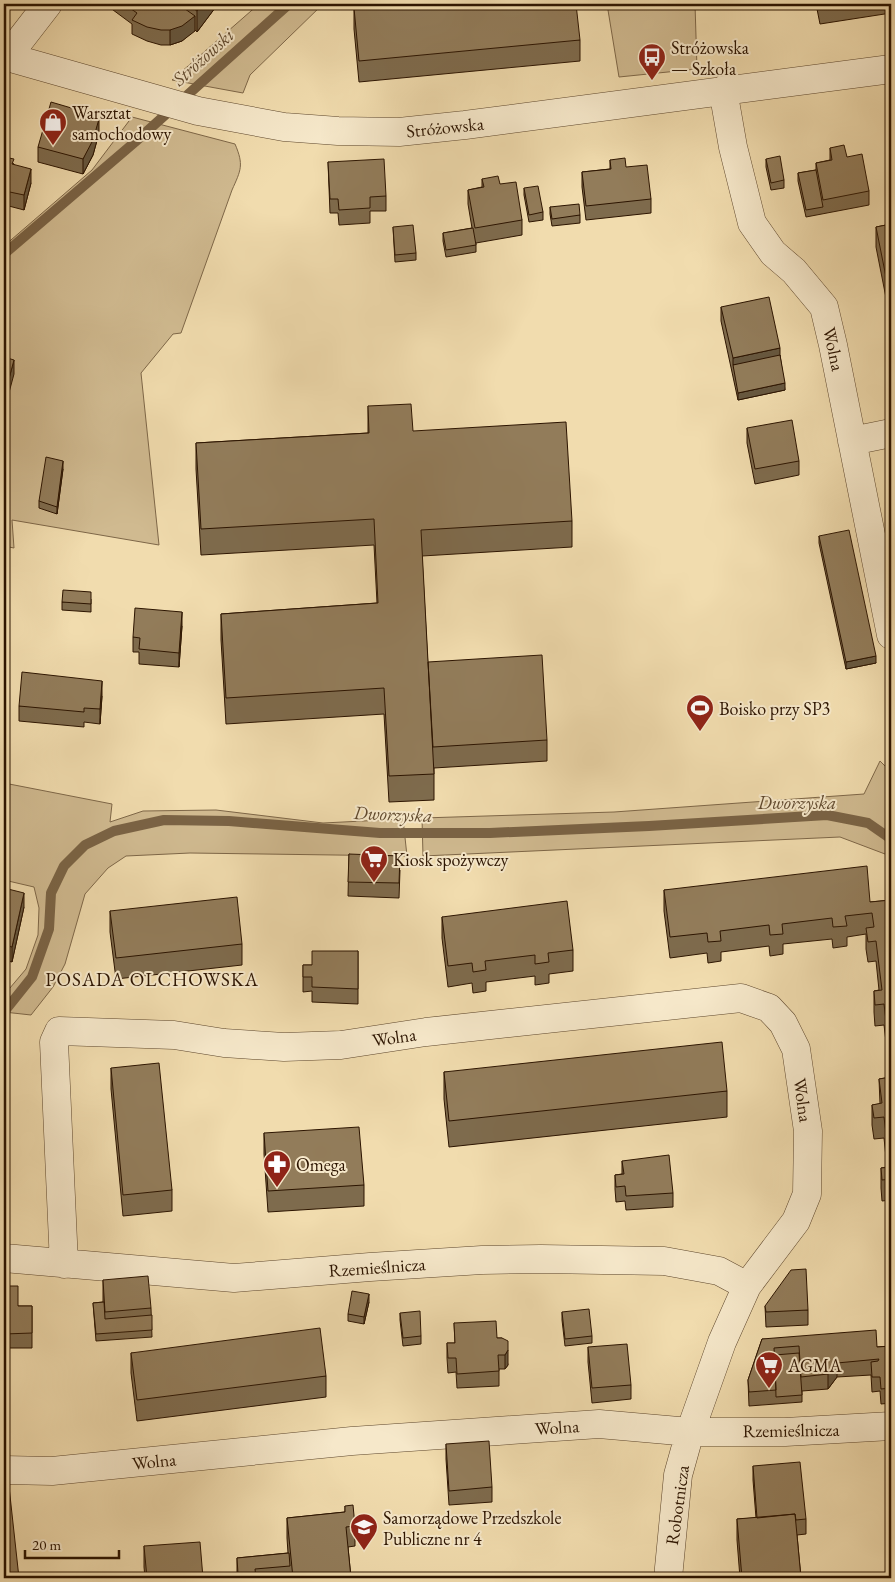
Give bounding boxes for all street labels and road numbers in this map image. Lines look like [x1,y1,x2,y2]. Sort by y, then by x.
street label: Stróżowska [405,111,486,143]
street label: Wolna [818,325,850,374]
street label: Wolna [370,1022,418,1051]
street label: Wolna [789,1076,818,1124]
street label: Rzemieślnicza [328,1252,427,1282]
street label: Wolna [534,1414,581,1440]
street label: Rzemieślnicza [742,1418,840,1442]
street label: Wolna [131,1447,178,1475]
street label: Robotnicza [660,1463,694,1546]

